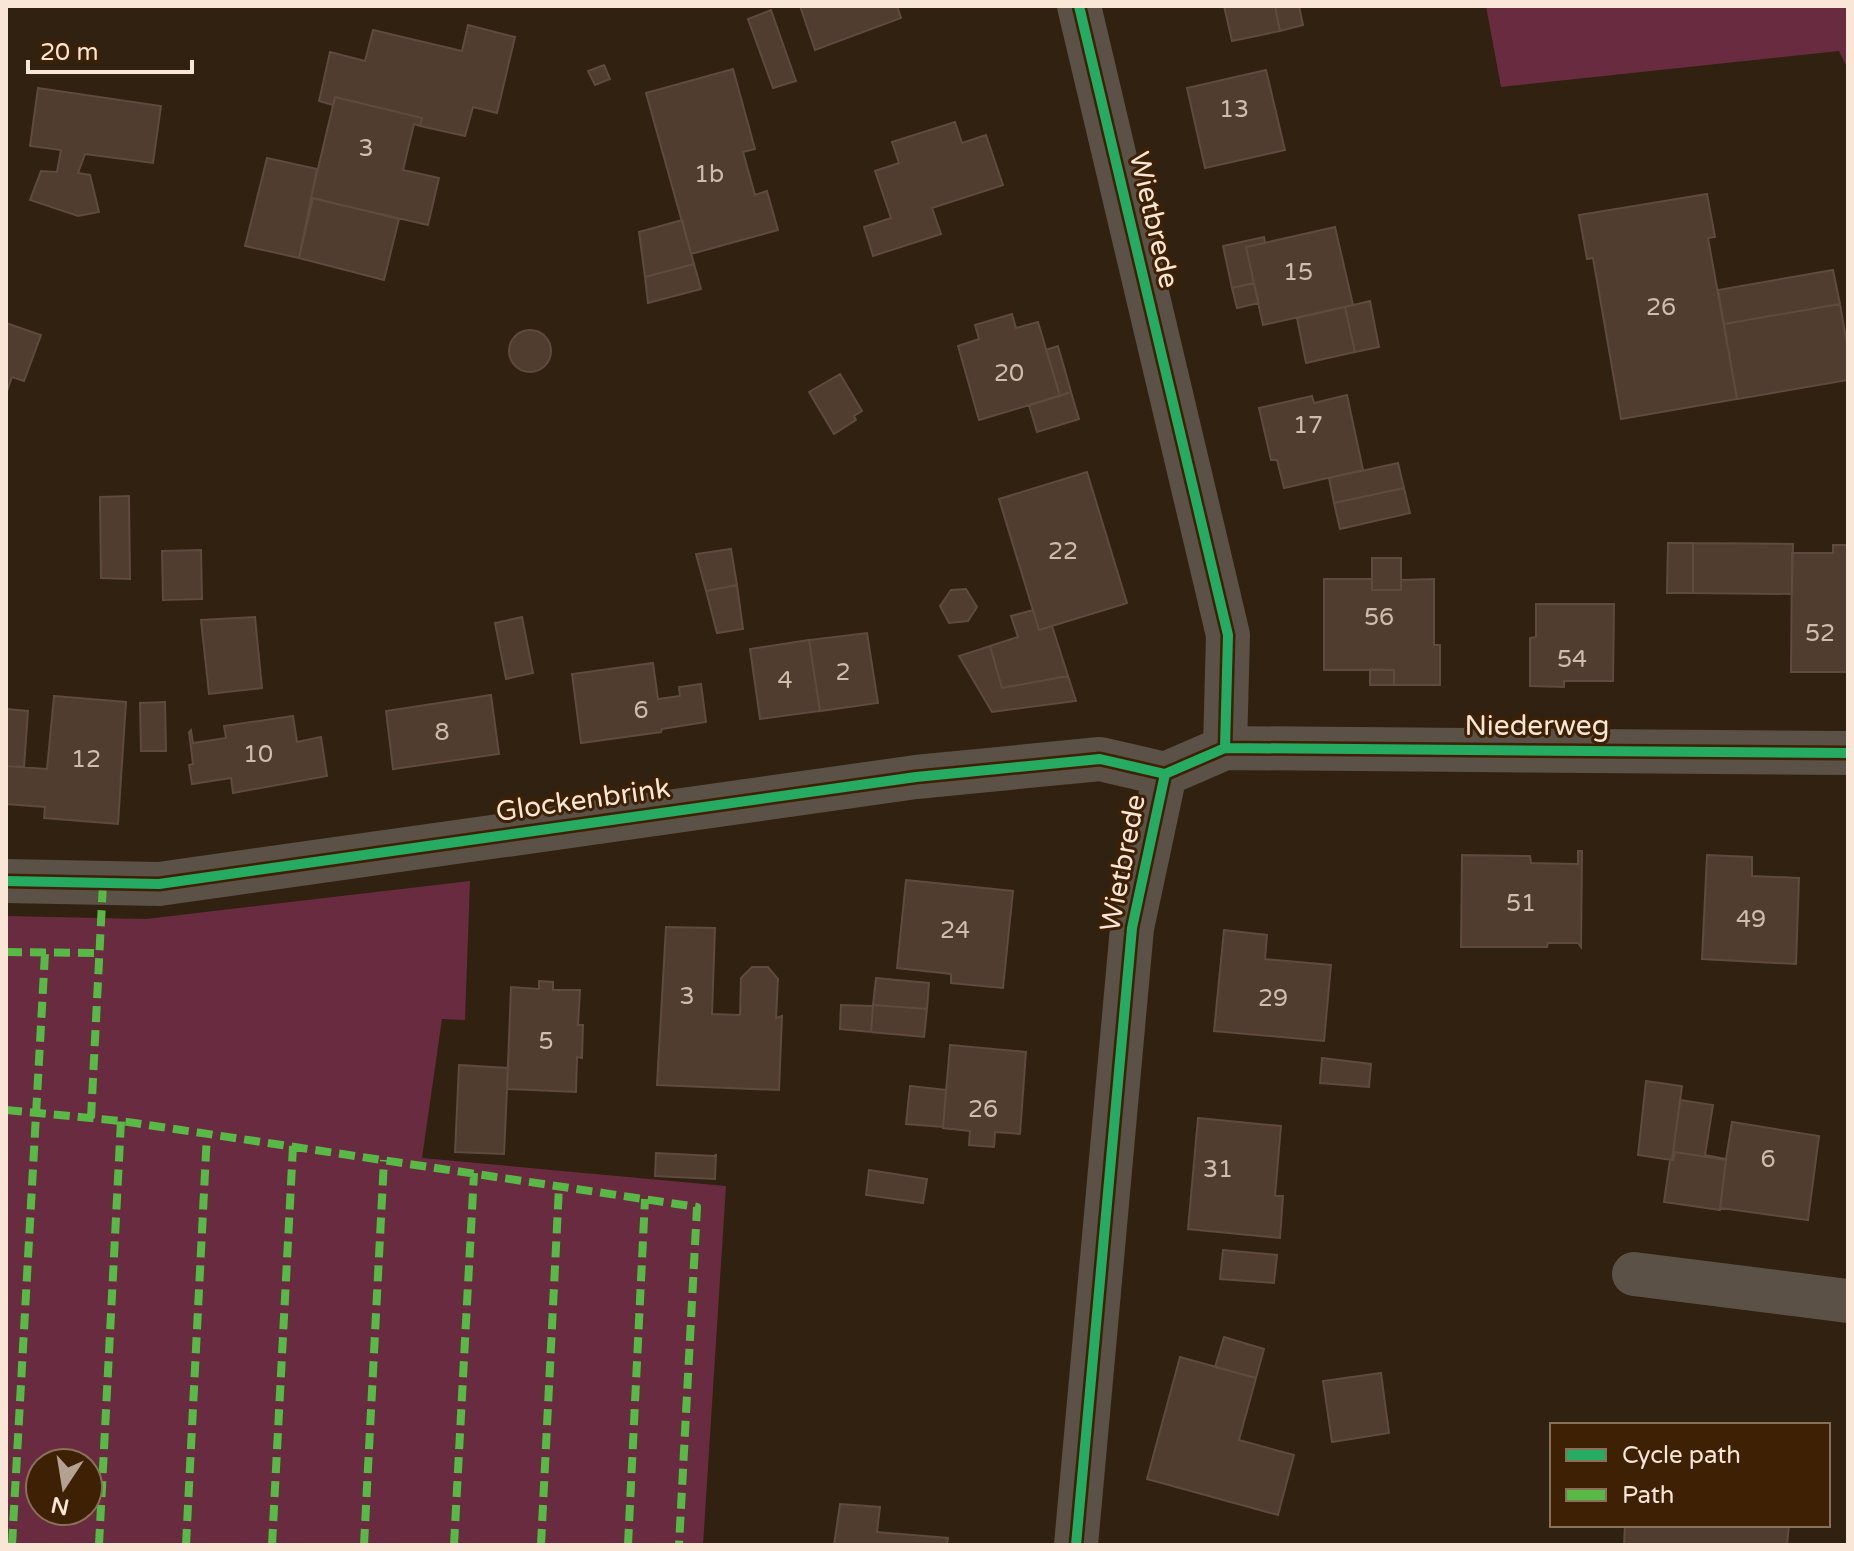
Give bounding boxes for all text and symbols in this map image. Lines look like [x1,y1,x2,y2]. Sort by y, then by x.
scale bar [28,24,192,74]
text: 20 m [40,38,98,67]
house number: 13 [1219,95,1249,124]
house number: 3 [358,134,374,163]
street label: Wietbrede [1122,149,1186,291]
house number: 1b [694,160,724,189]
house number: 15 [1283,258,1313,287]
house number: 26 [1646,293,1676,322]
house number: 20 [994,359,1024,388]
house number: 17 [1293,411,1323,440]
house number: 22 [1048,537,1078,566]
house number: 56 [1364,603,1394,632]
house number: 52 [1805,619,1835,648]
house number: 54 [1557,645,1587,674]
house number: 2 [835,658,851,687]
house number: 4 [777,666,793,695]
house number: 6 [633,696,649,725]
street label: Niederweg [1465,709,1609,743]
house number: 8 [434,718,450,747]
house number: 10 [243,740,273,769]
house number: 12 [71,745,101,774]
street label: Glockenbrink [494,771,672,829]
street label: Wietbrede [1093,792,1153,934]
house number: 51 [1506,889,1536,918]
house number: 49 [1736,905,1766,934]
house number: 24 [940,916,970,945]
house number: 3 [679,982,695,1011]
house number: 29 [1258,984,1288,1013]
house number: 5 [538,1027,554,1056]
house number: 26 [968,1095,998,1124]
house number: 6 [1760,1145,1776,1174]
house number: 31 [1203,1155,1233,1184]
legend [1550,1423,1830,1527]
text: Cycle path [1622,1441,1741,1470]
north arrow [24,1447,104,1527]
text: Path [1622,1481,1675,1510]
text: N [49,1491,71,1520]

